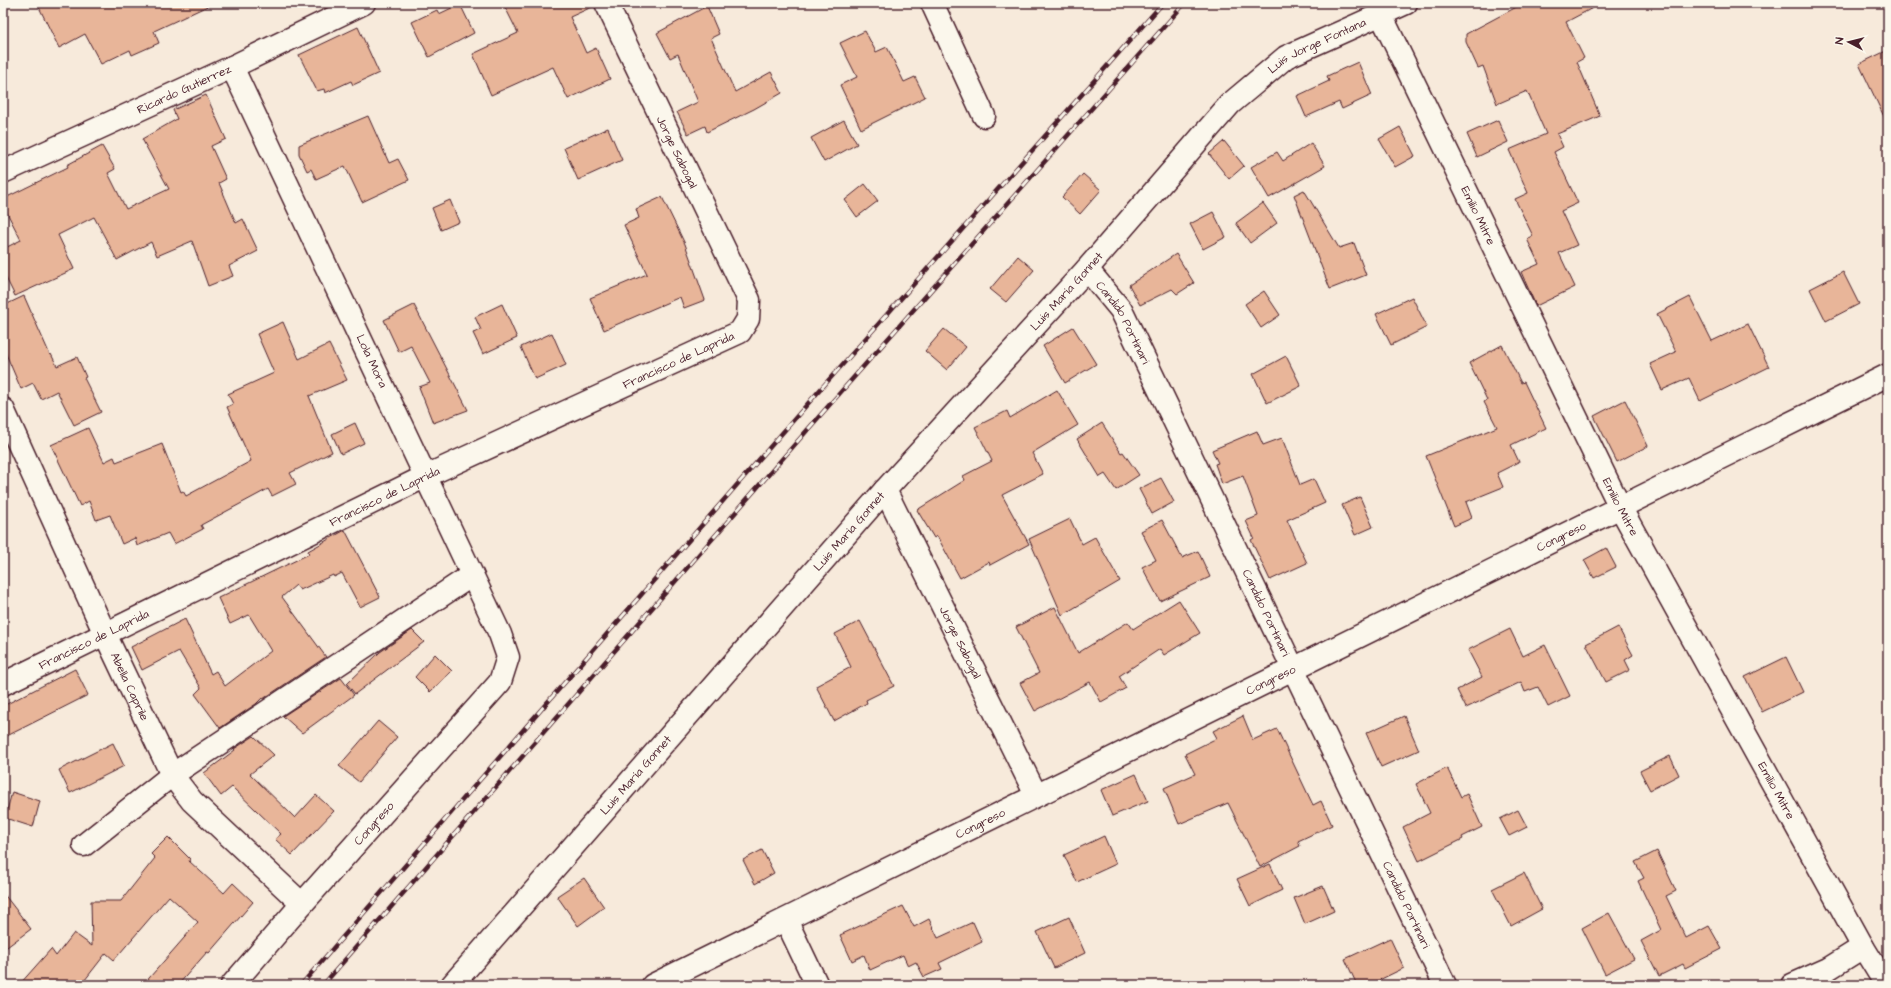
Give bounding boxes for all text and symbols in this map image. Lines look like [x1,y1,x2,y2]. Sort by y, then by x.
street label: Luis Jorge Fontana [1264,14,1369,78]
north arrow [1829,22,1869,62]
text: N [1832,36,1847,45]
street label: Ricardo Gutierrez [134,61,234,118]
street label: Jorge Sabogal [651,113,701,192]
street label: Emilio Mitre [1457,184,1500,248]
street label: Luis María Gonnet [1027,248,1107,335]
street label: Candido Portinari [1091,278,1154,367]
street label: Francisco de Laprida [620,328,737,394]
street label: Lola Mora [352,332,391,391]
street label: Francisco de Laprida [327,463,443,531]
street label: Emilio Mitre [1598,475,1643,540]
street label: Luis María Gonnet [810,488,889,575]
street label: Congreso [1534,517,1589,556]
street label: Candido Portinari [1238,567,1294,659]
street label: Jorge Sabogal [935,604,985,682]
street label: Francisco de Laprida [36,606,152,674]
street label: Abella Caprile [106,650,153,724]
street label: Congreso [1243,661,1299,700]
street label: Luis María Gonnet [596,732,676,819]
street label: Emilio Mitre [1753,759,1799,823]
street label: Congreso [350,798,398,849]
street label: Congreso [953,804,1008,843]
street label: Candido Portinari [1378,859,1434,951]

